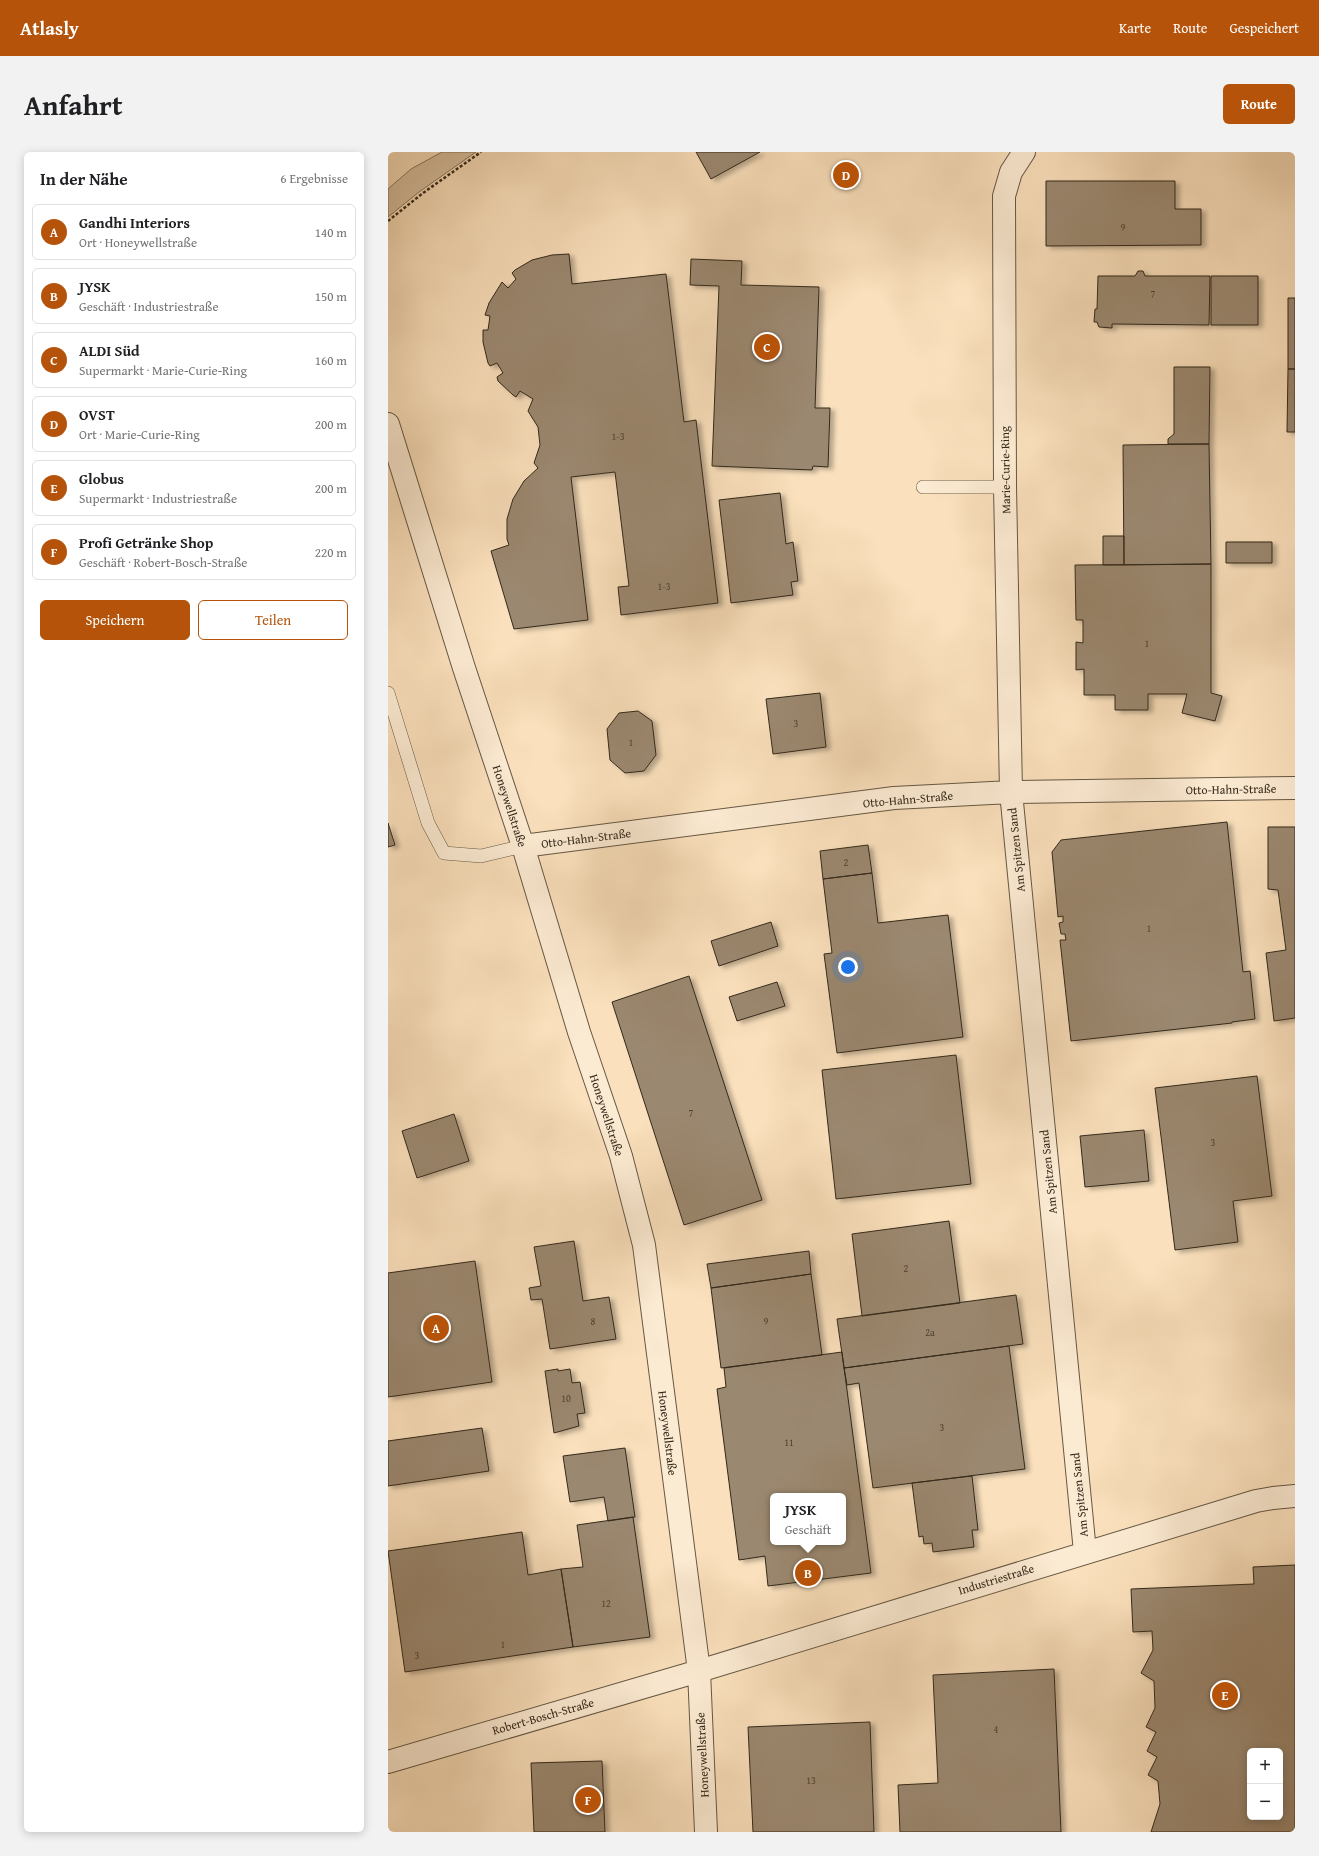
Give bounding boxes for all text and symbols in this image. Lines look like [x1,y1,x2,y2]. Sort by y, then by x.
text: Atlasly [20,14,79,42]
text: Karte [1119,18,1151,38]
text: Route [1173,18,1207,38]
text: Gespeichert [1229,18,1299,38]
text: Anfahrt [24,84,123,125]
button: Route [1223,84,1295,124]
pin: D [833,160,859,190]
text: In der Nähe [40,166,128,191]
text: 6 Ergebnisse [280,169,348,188]
text: Gandhi Interiors [79,212,190,233]
house number: 9 [1121,220,1126,235]
text: A [50,223,58,242]
text: 140 m [315,223,347,242]
text: Ort · Honeywellstraße [79,233,197,252]
text: JYSK [79,276,111,297]
house number: 7 [1151,286,1156,301]
text: B [50,287,58,306]
text: 150 m [315,287,347,306]
text: Geschäft · Industriestraße [79,297,219,316]
pin: C [754,332,780,362]
text: ALDI Süd [79,340,140,361]
text: C [50,351,58,370]
text: 160 m [315,351,347,370]
text: Supermarkt · Marie-Curie-Ring [79,361,247,380]
text: OVST [79,404,115,425]
text: D [50,415,58,434]
text: 200 m [315,415,347,434]
text: Ort · Marie-Curie-Ring [79,425,200,444]
street label: Marie-Curie-Ring [996,426,1014,514]
house number: 1-3 [611,429,625,444]
text: Globus [79,468,124,489]
text: E [51,479,57,498]
text: 200 m [315,479,347,498]
text: Supermarkt · Industriestraße [79,489,237,508]
text: Profi Getränke Shop [79,532,213,553]
text: F [51,543,57,562]
text: 220 m [315,543,347,562]
text: Geschäft · Robert-Bosch-Straße [79,553,247,572]
house number: 1-3 [657,579,671,594]
button: Speichern [40,600,190,640]
button: Teilen [198,600,348,640]
house number: 1 [1145,636,1150,651]
house number: 3 [794,716,799,731]
house number: 1 [629,735,634,750]
street label: Honeywellstraße [489,763,531,850]
street label: Otto-Hahn-Straße [1186,780,1277,798]
street label: Otto-Hahn-Straße [862,787,954,811]
street label: Am Spitzen Sand [1003,806,1029,893]
street label: Otto-Hahn-Straße [540,824,632,852]
house number: 2 [844,855,849,870]
house number: 1 [1147,921,1152,936]
your location [838,957,858,977]
street label: Honeywellstraße [586,1072,628,1159]
house number: 7 [689,1105,694,1120]
street label: Am Spitzen Sand [1035,1128,1061,1215]
house number: 3 [1211,1135,1216,1150]
house number: 2 [904,1261,909,1276]
pin: A [423,1313,449,1343]
house number: 8 [591,1314,596,1329]
house number: 9 [764,1314,769,1329]
house number: 2a [925,1325,935,1340]
street label: Honeywellstraße [654,1390,682,1477]
house number: 10 [561,1391,571,1406]
house number: 3 [940,1420,945,1435]
house number: 11 [784,1435,794,1450]
street label: Am Spitzen Sand [1066,1451,1092,1538]
popup [770,1493,846,1545]
text: JYSK [785,1499,816,1520]
text: Geschäft [785,1520,831,1539]
pin: B [795,1558,821,1588]
street label: Industriestraße [956,1559,1036,1599]
house number: 12 [601,1596,611,1611]
house number: 1 [501,1637,506,1652]
house number: 3 [415,1648,420,1663]
pin: E [1212,1680,1238,1710]
street label: Robert-Bosch-Straße [490,1693,596,1739]
street label: Honeywellstraße [691,1712,713,1798]
house number: 4 [994,1722,999,1737]
map controls [1247,1748,1283,1820]
button: + [1247,1748,1283,1784]
house number: 13 [806,1773,816,1788]
button: − [1247,1784,1283,1820]
pin: F [575,1785,601,1815]

